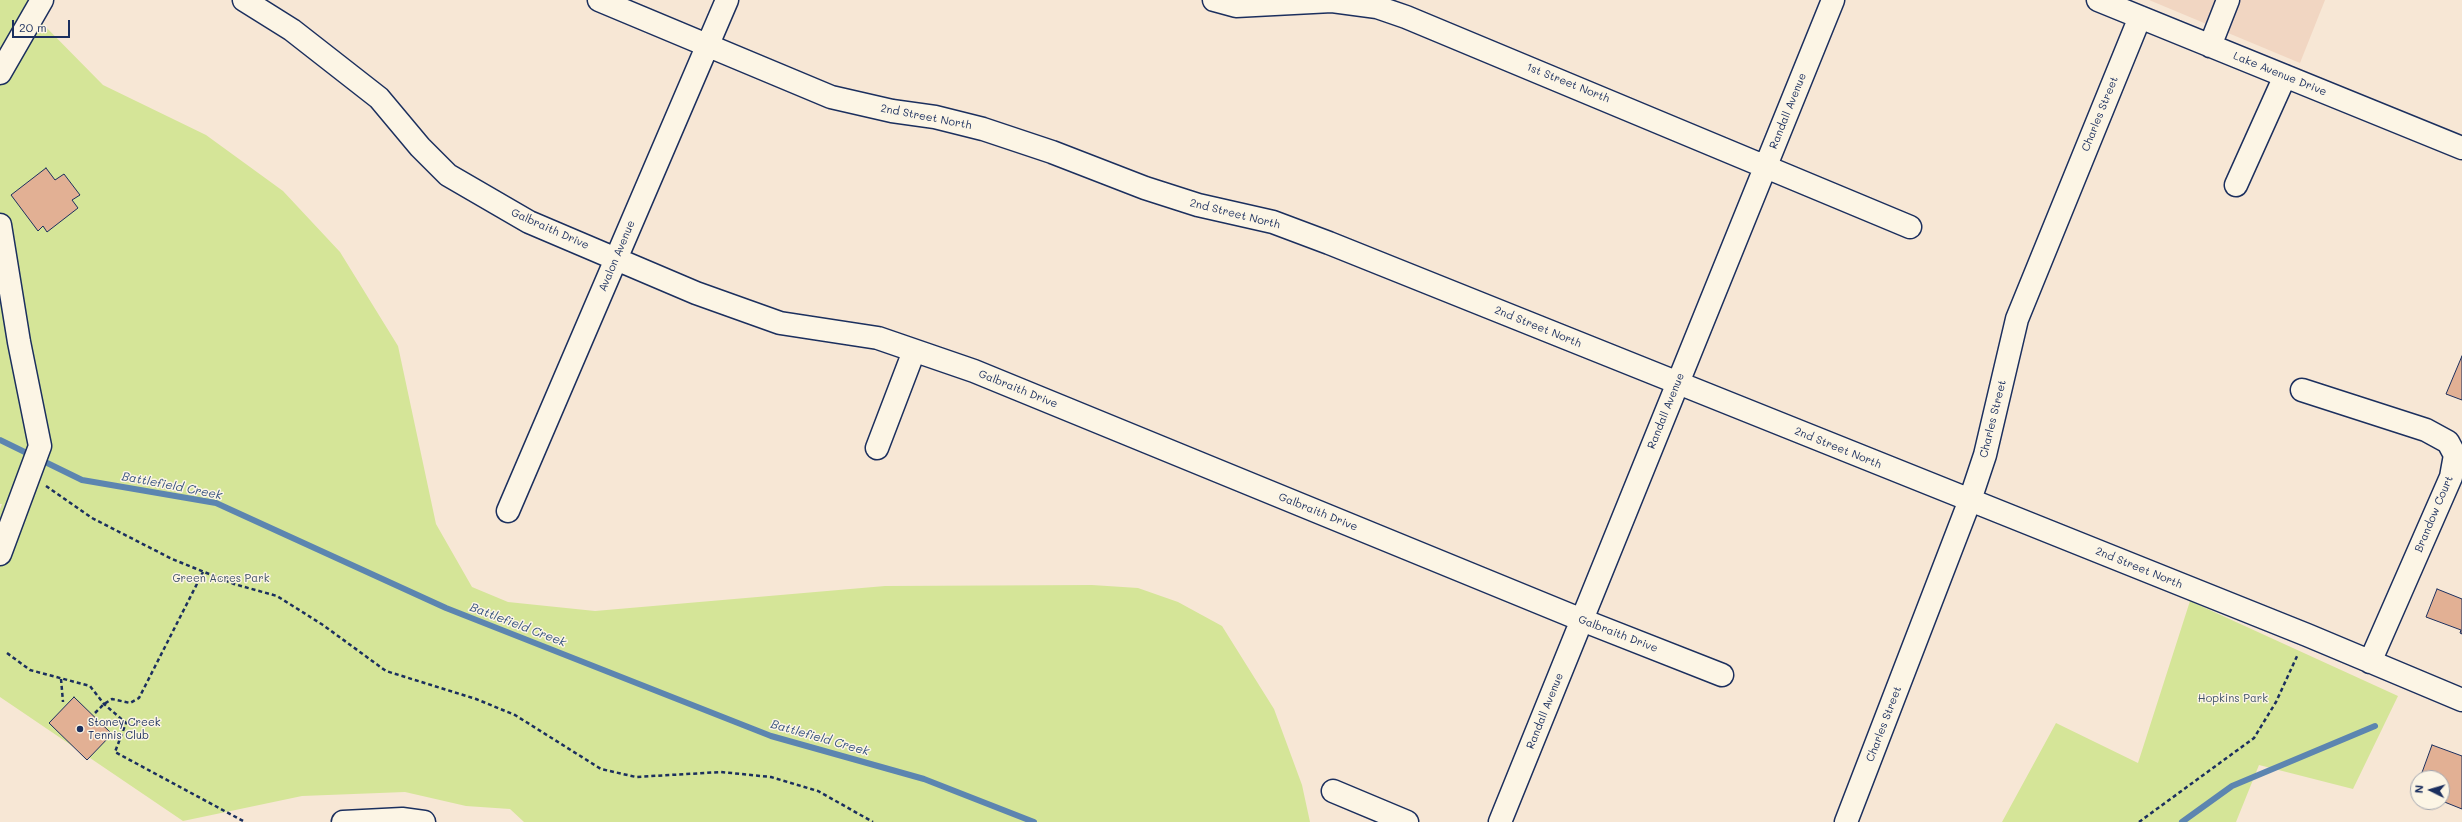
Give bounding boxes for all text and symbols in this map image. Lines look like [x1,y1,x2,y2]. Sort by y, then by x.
scale bar [14,12,72,38]
text: 20 m [19,19,47,35]
street label: Lake Avenue Drive [2231,49,2329,99]
street label: 1st Street North [1525,60,1611,106]
street label: Randall Avenue [1767,71,1809,151]
street label: Charles Street [2079,74,2121,154]
street label: 2nd Street North [879,102,973,132]
street label: 2nd Street North [1189,196,1281,232]
street label: Galbraith Drive [509,206,591,252]
street label: Avalon Avenue [596,218,638,294]
street label: 2nd Street North [1493,304,1583,350]
street label: Galbraith Drive [977,367,1059,411]
street label: Randall Avenue [1645,371,1687,451]
street label: Charles Street [1977,379,2009,459]
street label: 2nd Street North [1793,425,1883,471]
water label: Battlefield Creek [121,469,223,503]
street label: Brandow Court [2412,474,2456,554]
street label: Galbraith Drive [1277,490,1359,534]
street label: 2nd Street North [2094,545,2184,591]
park label: Green Acres Park [172,572,270,586]
water label: Battlefield Creek [468,600,568,650]
street label: Galbraith Drive [1576,613,1660,655]
street label: Randall Avenue [1524,671,1566,751]
street label: Charles Street [1864,684,1904,764]
park label: Hopkins Park [2198,692,2268,706]
place label: Stoney Creek Tennis Club [88,716,161,742]
water label: Battlefield Creek [769,717,871,759]
marker: Stoney Creek Tennis Club [75,724,85,734]
north arrow [2410,770,2450,810]
text: N [2411,784,2426,794]

